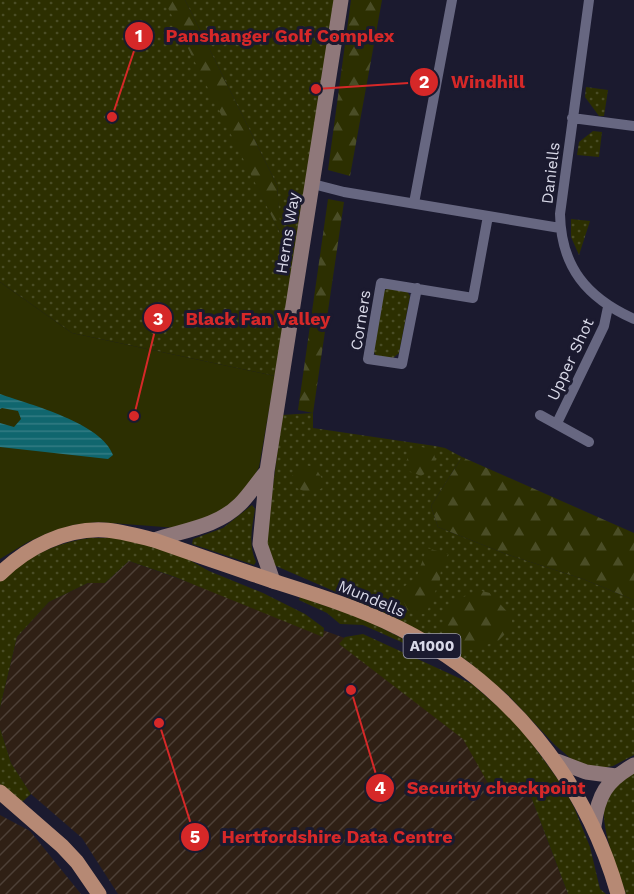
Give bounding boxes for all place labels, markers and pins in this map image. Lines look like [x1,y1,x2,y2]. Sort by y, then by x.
callout: Panshanger Golf Complex [124,18,407,54]
callout: Windhill [409,64,537,100]
callout: Black Fan Valley [143,300,343,336]
callout: Security checkpoint [365,770,598,806]
callout: Hertfordshire Data Centre [180,819,465,855]

